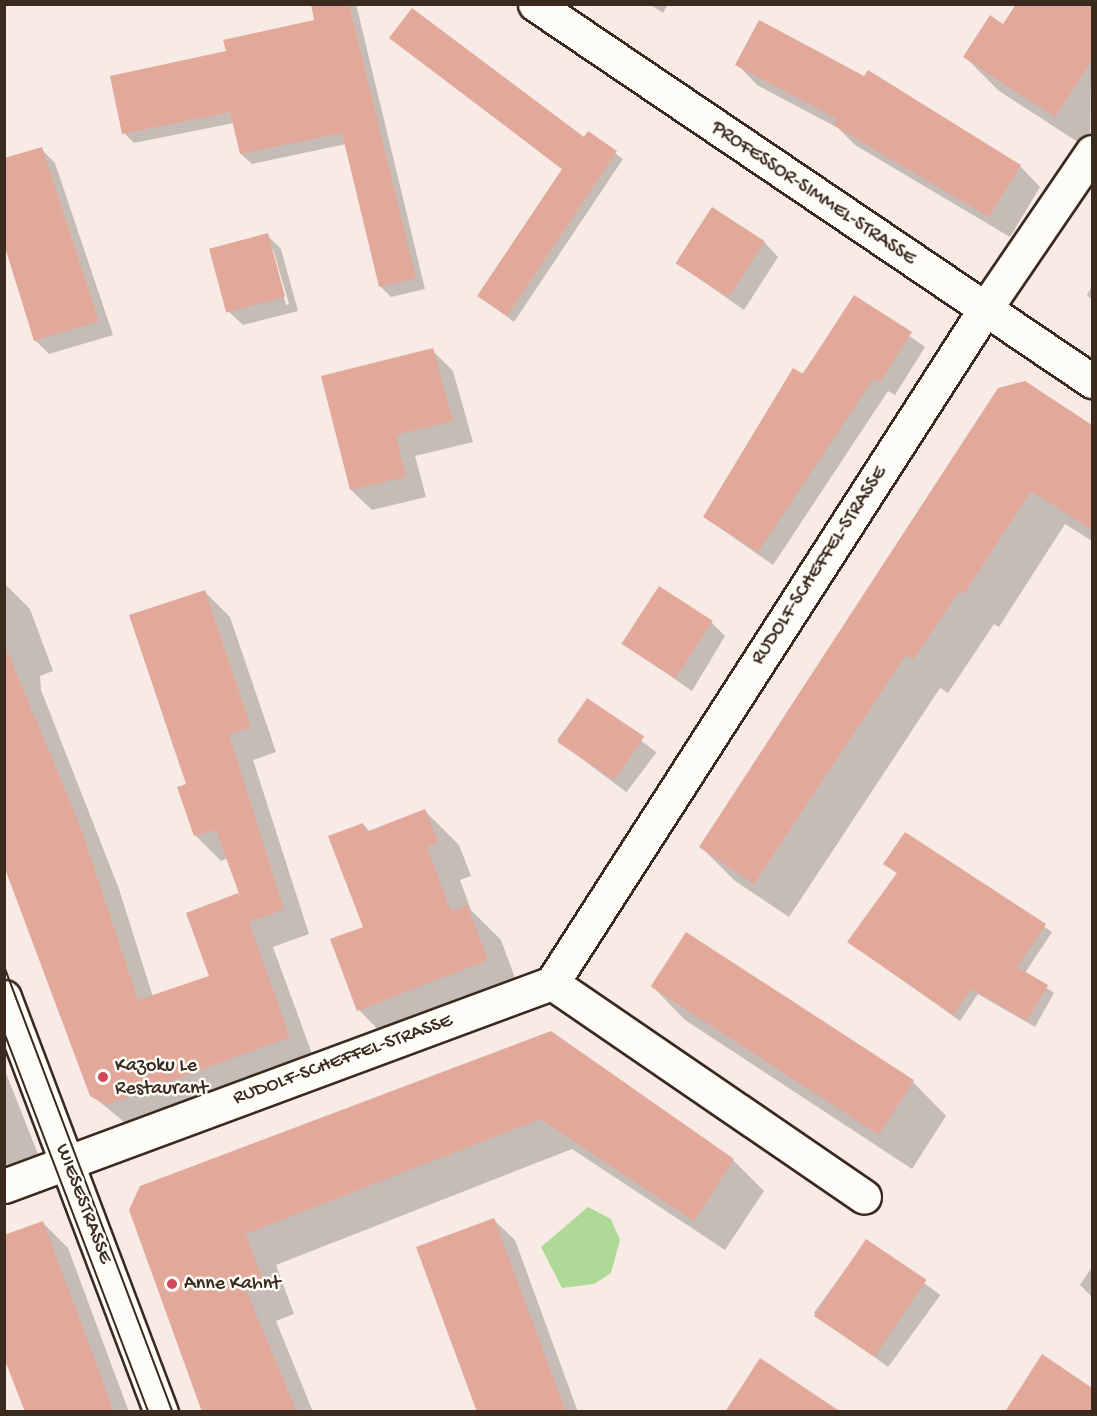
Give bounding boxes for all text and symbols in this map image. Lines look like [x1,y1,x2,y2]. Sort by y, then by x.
street label: PROFESSOR-SIMMEL-STRASSE [706,116,920,272]
street label: RUDOLF-SCHEFFEL-STRASSE [747,462,893,670]
street label: RUDOLF-SCHEFFEL-STRASSE [230,1009,456,1111]
place label: Kazoku Le Restaurant [115,1054,208,1101]
marker: Kazoku Le Restaurant [96,1070,110,1084]
street label: WIESESTRASSE [49,1141,117,1267]
place label: Anne Kahnt [184,1272,280,1296]
marker: Anne Kahnt [165,1277,179,1291]

